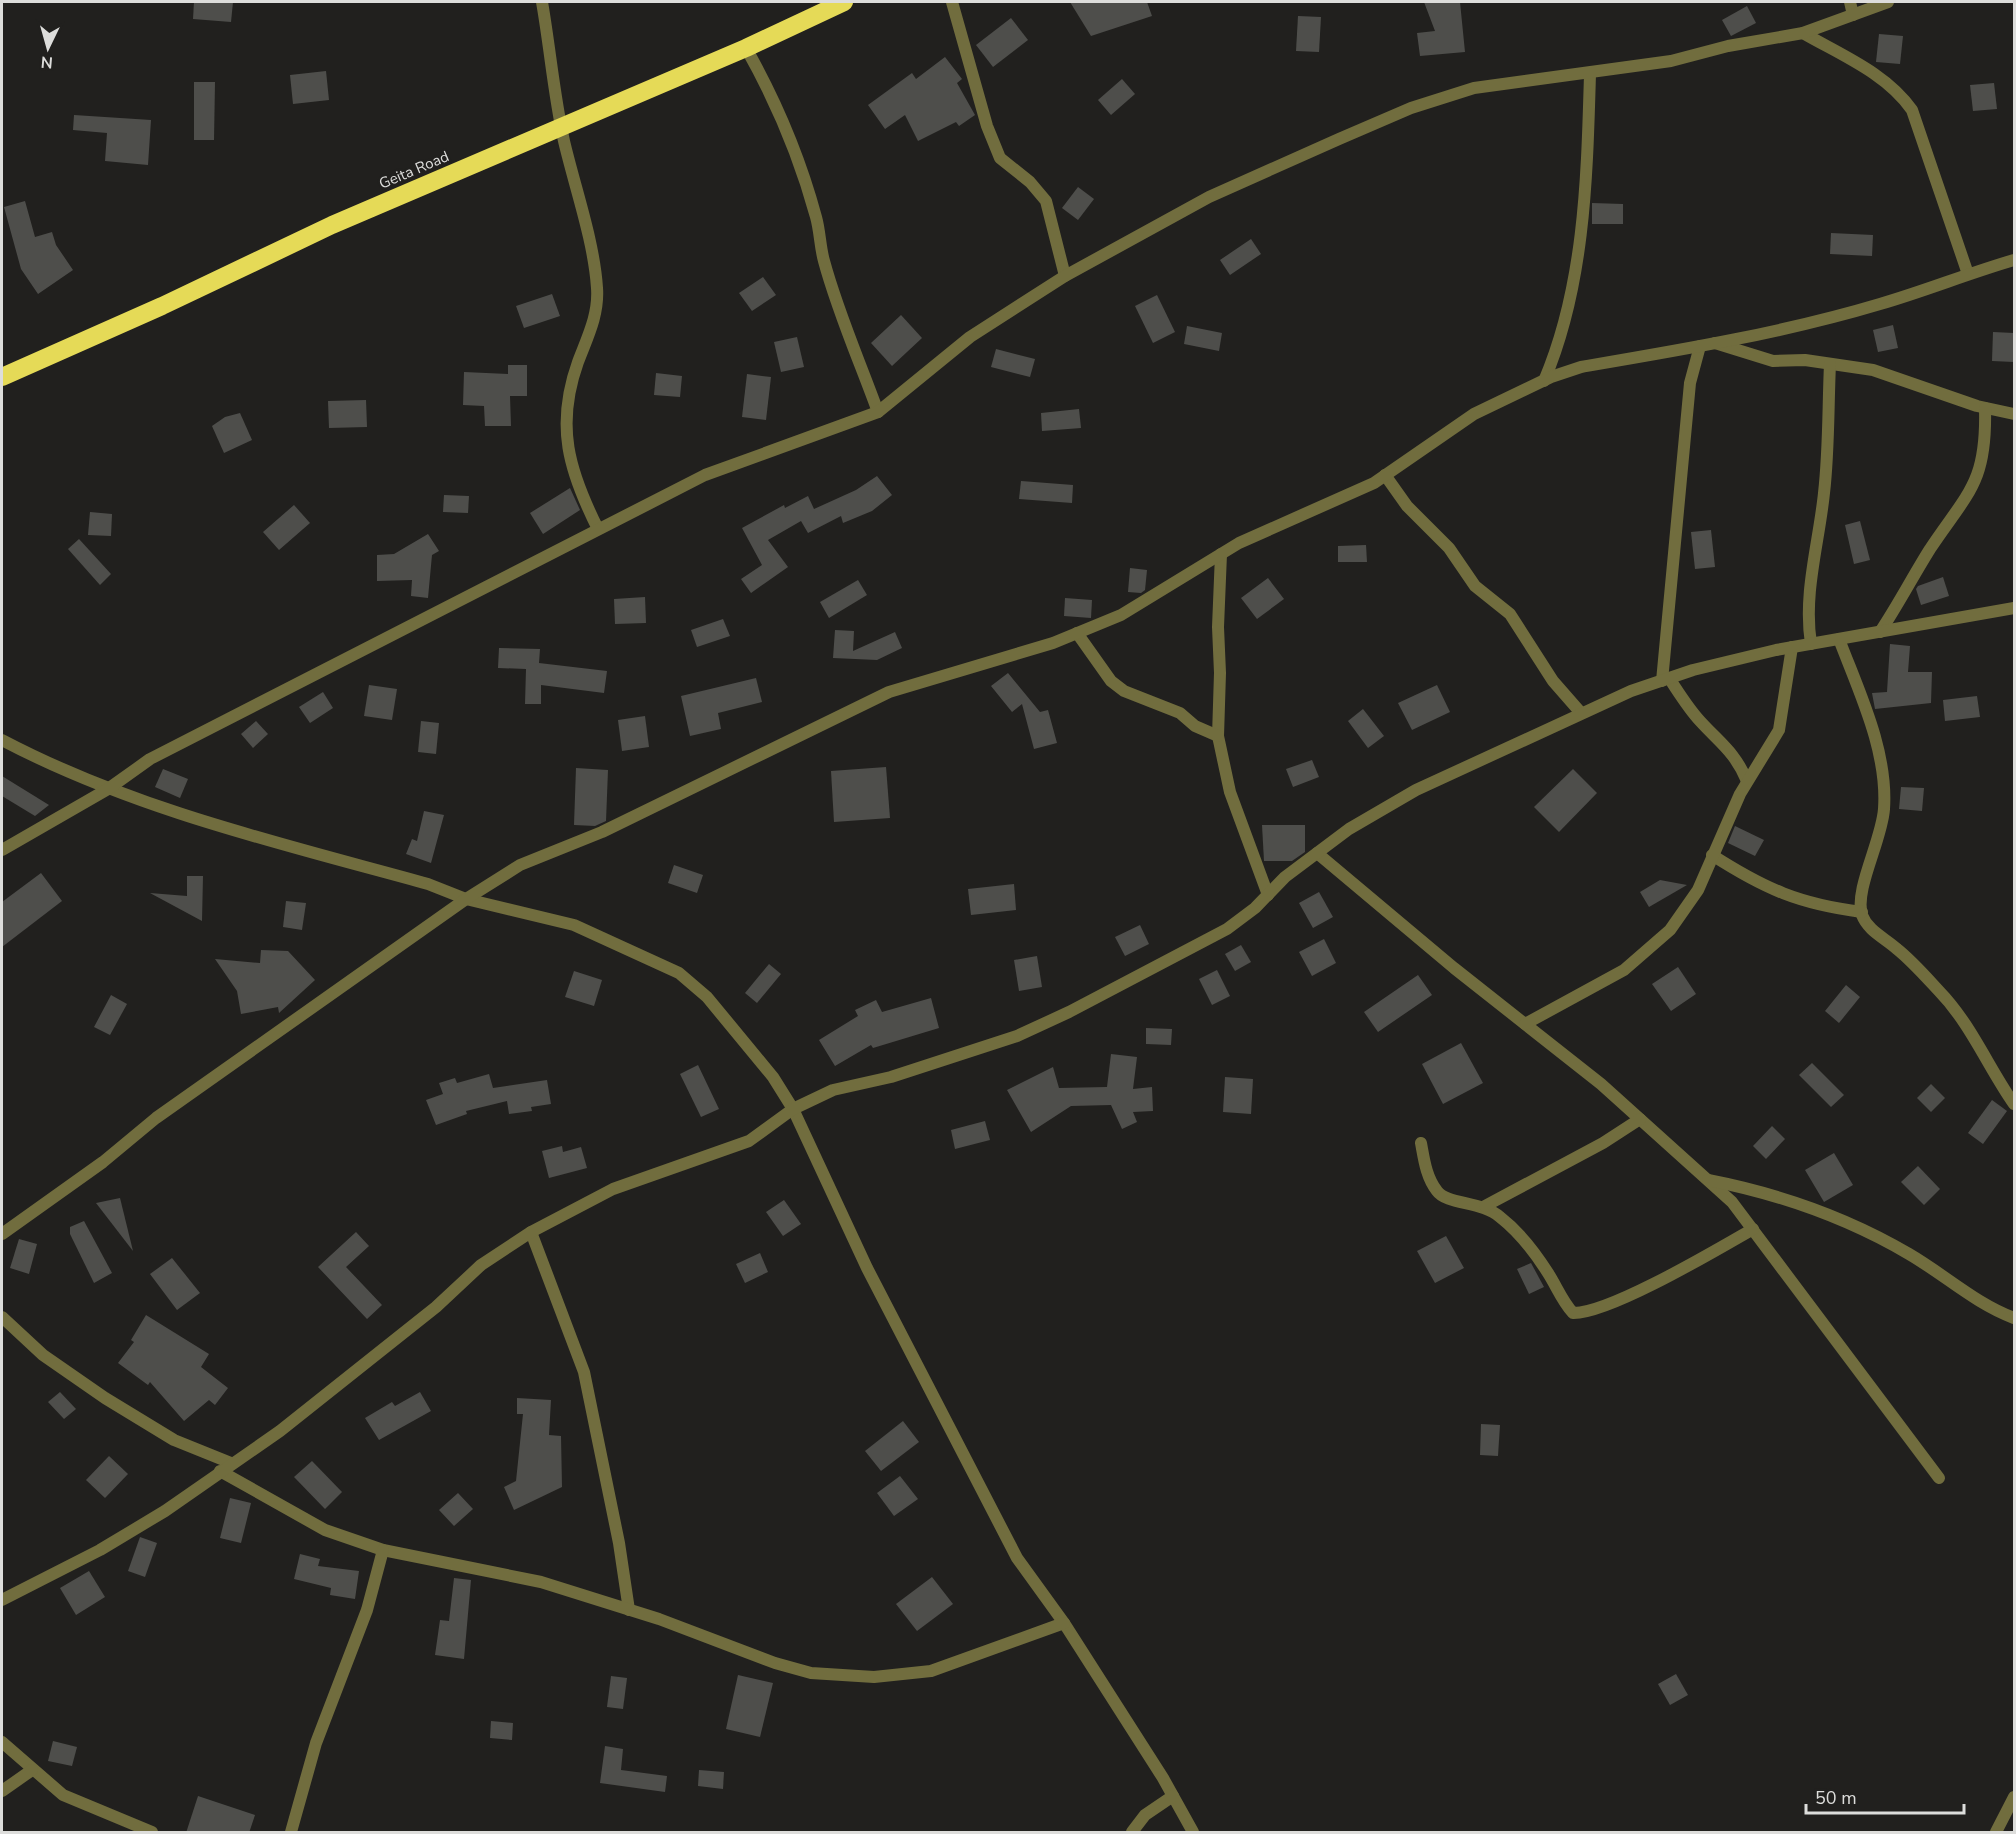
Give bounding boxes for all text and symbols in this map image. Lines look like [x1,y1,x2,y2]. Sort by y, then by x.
north arrow [18,18,78,78]
text: N [40,50,54,73]
street label: Geita Road [376,146,452,194]
scale bar [1806,1777,1964,1815]
text: 50 m [1815,1786,1857,1810]

